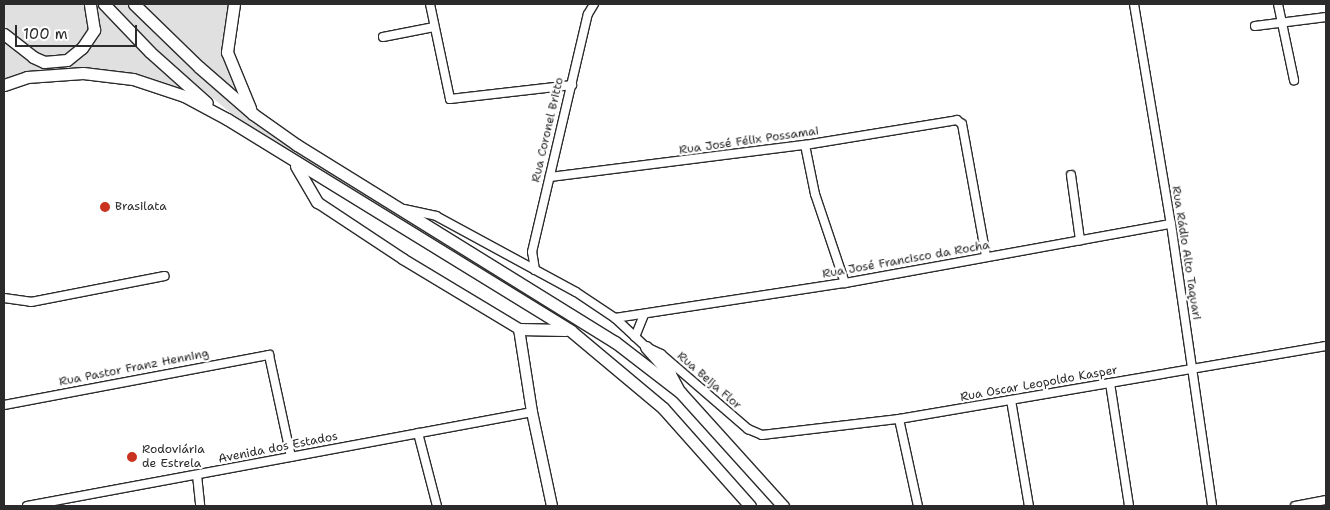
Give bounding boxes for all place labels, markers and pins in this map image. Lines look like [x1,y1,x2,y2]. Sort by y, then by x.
place label: Brasilata [115,200,167,214]
marker: Brasilata [99,201,111,213]
place label: Rodoviária de Estrela [142,443,205,471]
marker: Rodoviária de Estrela [126,451,138,463]

